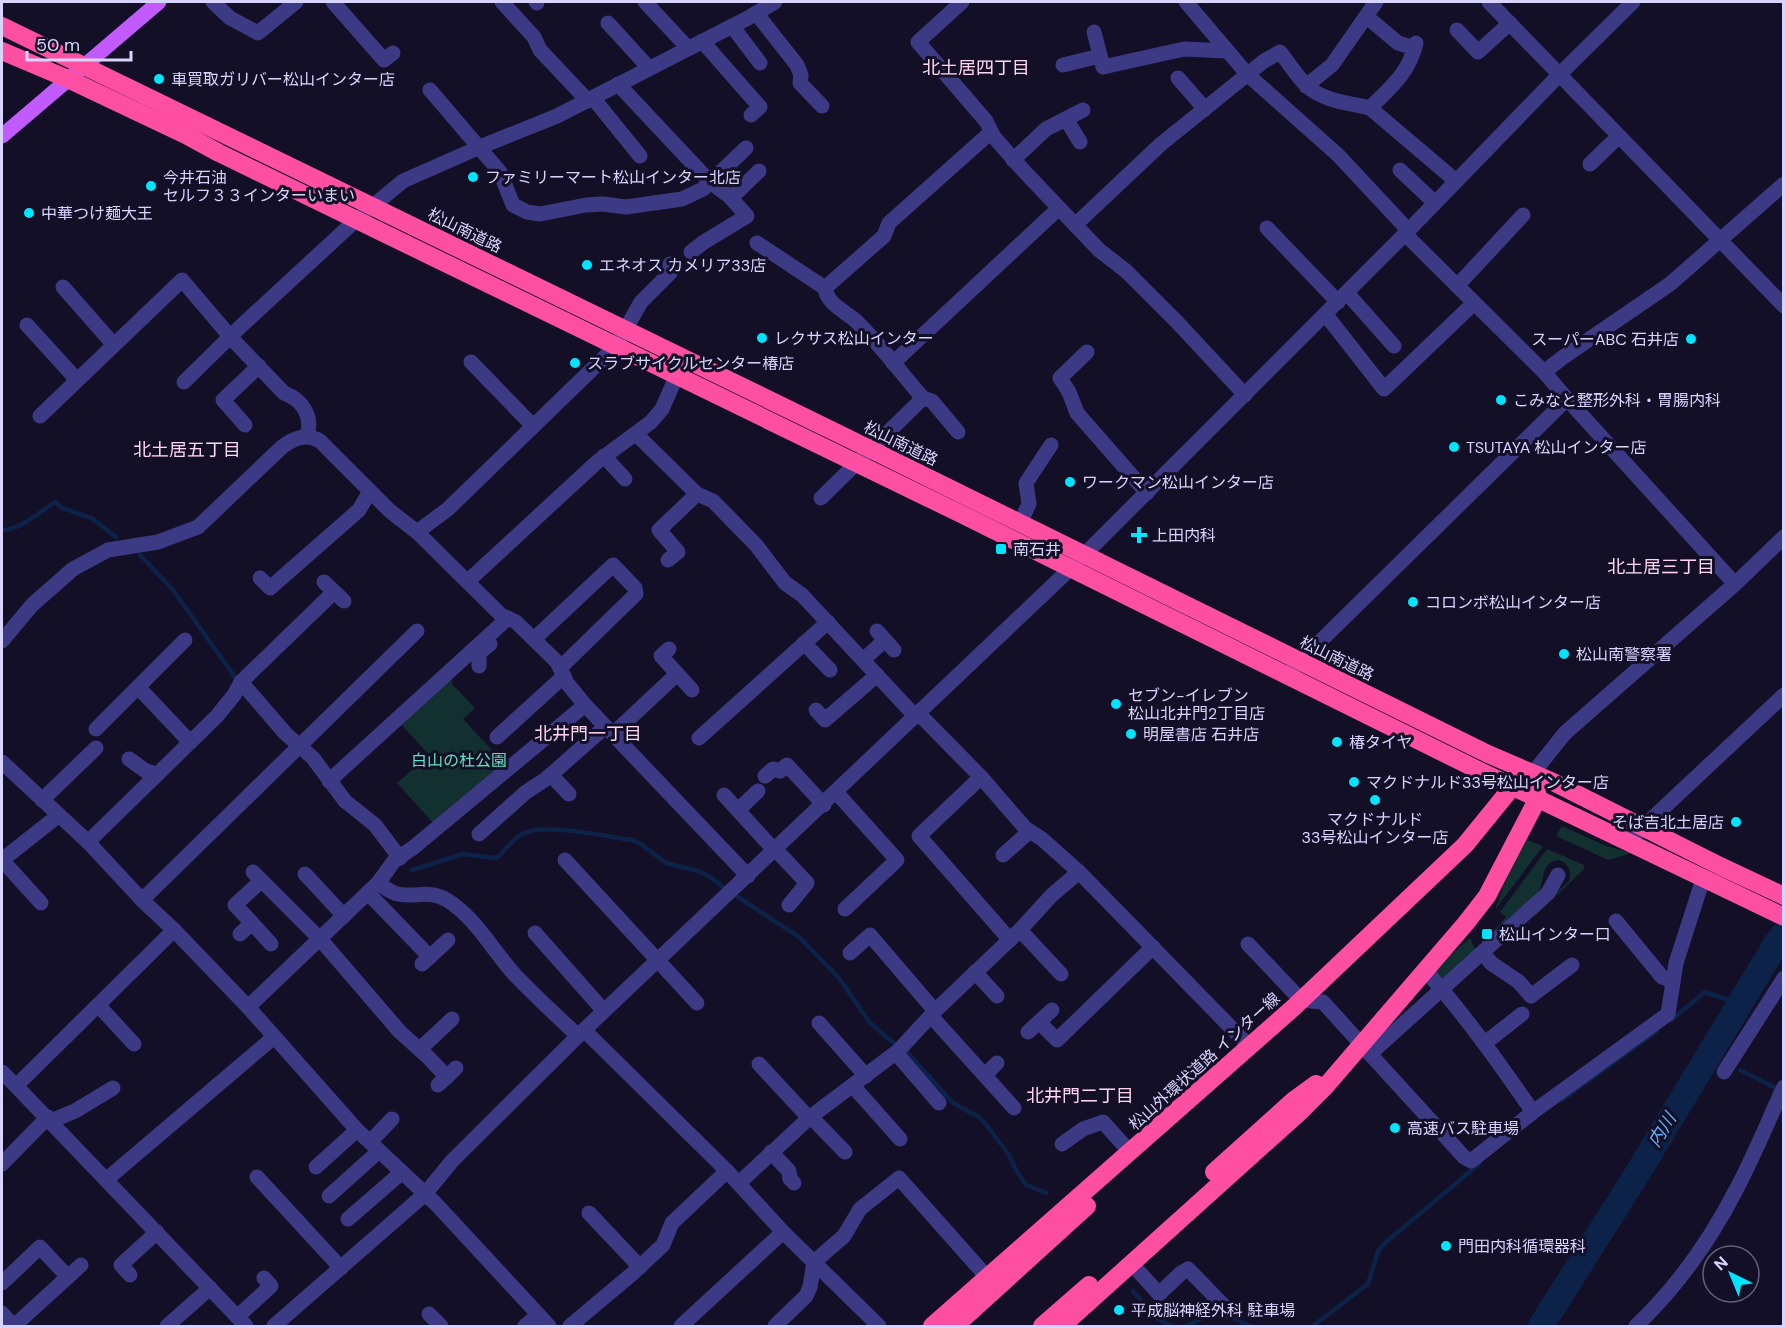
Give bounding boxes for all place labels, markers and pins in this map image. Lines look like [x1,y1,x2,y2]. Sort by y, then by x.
place label: 車買取ガリバー松山インター店 [171,69,395,90]
marker: 車買取ガリバー松山インター店 [152,72,166,86]
place label: 今井石油 セルフ３３インターいまい [163,167,355,206]
place label: ファミリーマート松山インター北店 [485,167,741,188]
marker: ファミリーマート松山インター北店 [466,170,480,184]
marker: 今井石油 セルフ３３インターいまい [144,179,158,193]
place label: 中華つけ麺大王 [41,203,153,224]
marker: 中華つけ麺大王 [22,206,36,220]
place label: エネオス カメリア33店 [599,255,766,276]
marker: エネオス カメリア33店 [580,258,594,272]
place label: レクサス松山インター [774,328,934,349]
place label: スーパーABC 石井店 [1531,329,1679,350]
marker: レクサス松山インター [755,331,769,345]
marker: スーパーABC 石井店 [1684,332,1698,346]
place label: スラブサイクルセンター椿店 [587,353,794,374]
marker: スラブサイクルセンター椿店 [568,356,582,370]
place label: こみなと整形外科・胃腸内科 [1513,390,1721,411]
marker: こみなと整形外科・胃腸内科 [1494,393,1508,407]
place label: TSUTAYA 松山インター店 [1466,437,1647,458]
marker: TSUTAYA 松山インター店 [1447,440,1461,454]
place label: ワークマン松山インター店 [1082,472,1274,493]
marker: ワークマン松山インター店 [1063,475,1077,489]
place label: 上田内科 [1152,525,1216,546]
marker: 上田内科 [1130,526,1148,544]
place label: 南石井 [1013,539,1061,560]
marker: 南石井 [994,542,1008,556]
place label: コロンボ松山インター店 [1425,592,1601,613]
marker: コロンボ松山インター店 [1406,595,1420,609]
place label: 松山南警察署 [1576,644,1672,665]
marker: 松山南警察署 [1557,647,1571,661]
place label: セブン-イレブン 松山北井門2丁目店 [1128,685,1265,724]
marker: セブン-イレブン 松山北井門2丁目店 [1109,697,1123,711]
place label: 明屋書店 石井店 [1143,724,1259,745]
marker: 明屋書店 石井店 [1124,727,1138,741]
place label: 椿タイヤ [1349,732,1413,753]
marker: 椿タイヤ [1330,735,1344,749]
place label: マクドナルド33号松山インター店 [1366,772,1609,793]
marker: マクドナルド33号松山インター店 [1347,775,1361,789]
marker: マクドナルド 33号松山インター店 [1368,793,1382,807]
place label: マクドナルド 33号松山インター店 [1302,809,1448,848]
place label: そば吉北土居店 [1612,812,1724,833]
marker: そば吉北土居店 [1729,815,1743,829]
place label: 松山インター口 [1499,924,1611,945]
marker: 松山インター口 [1480,927,1494,941]
place label: 高速バス駐車場 [1407,1118,1519,1139]
marker: 高速バス駐車場 [1388,1121,1402,1135]
place label: 門田内科循環器科 [1458,1236,1586,1257]
marker: 門田内科循環器科 [1439,1239,1453,1253]
place label: 平成脳神経外科 駐車場 [1131,1300,1295,1321]
marker: 平成脳神経外科 駐車場 [1112,1303,1126,1317]

